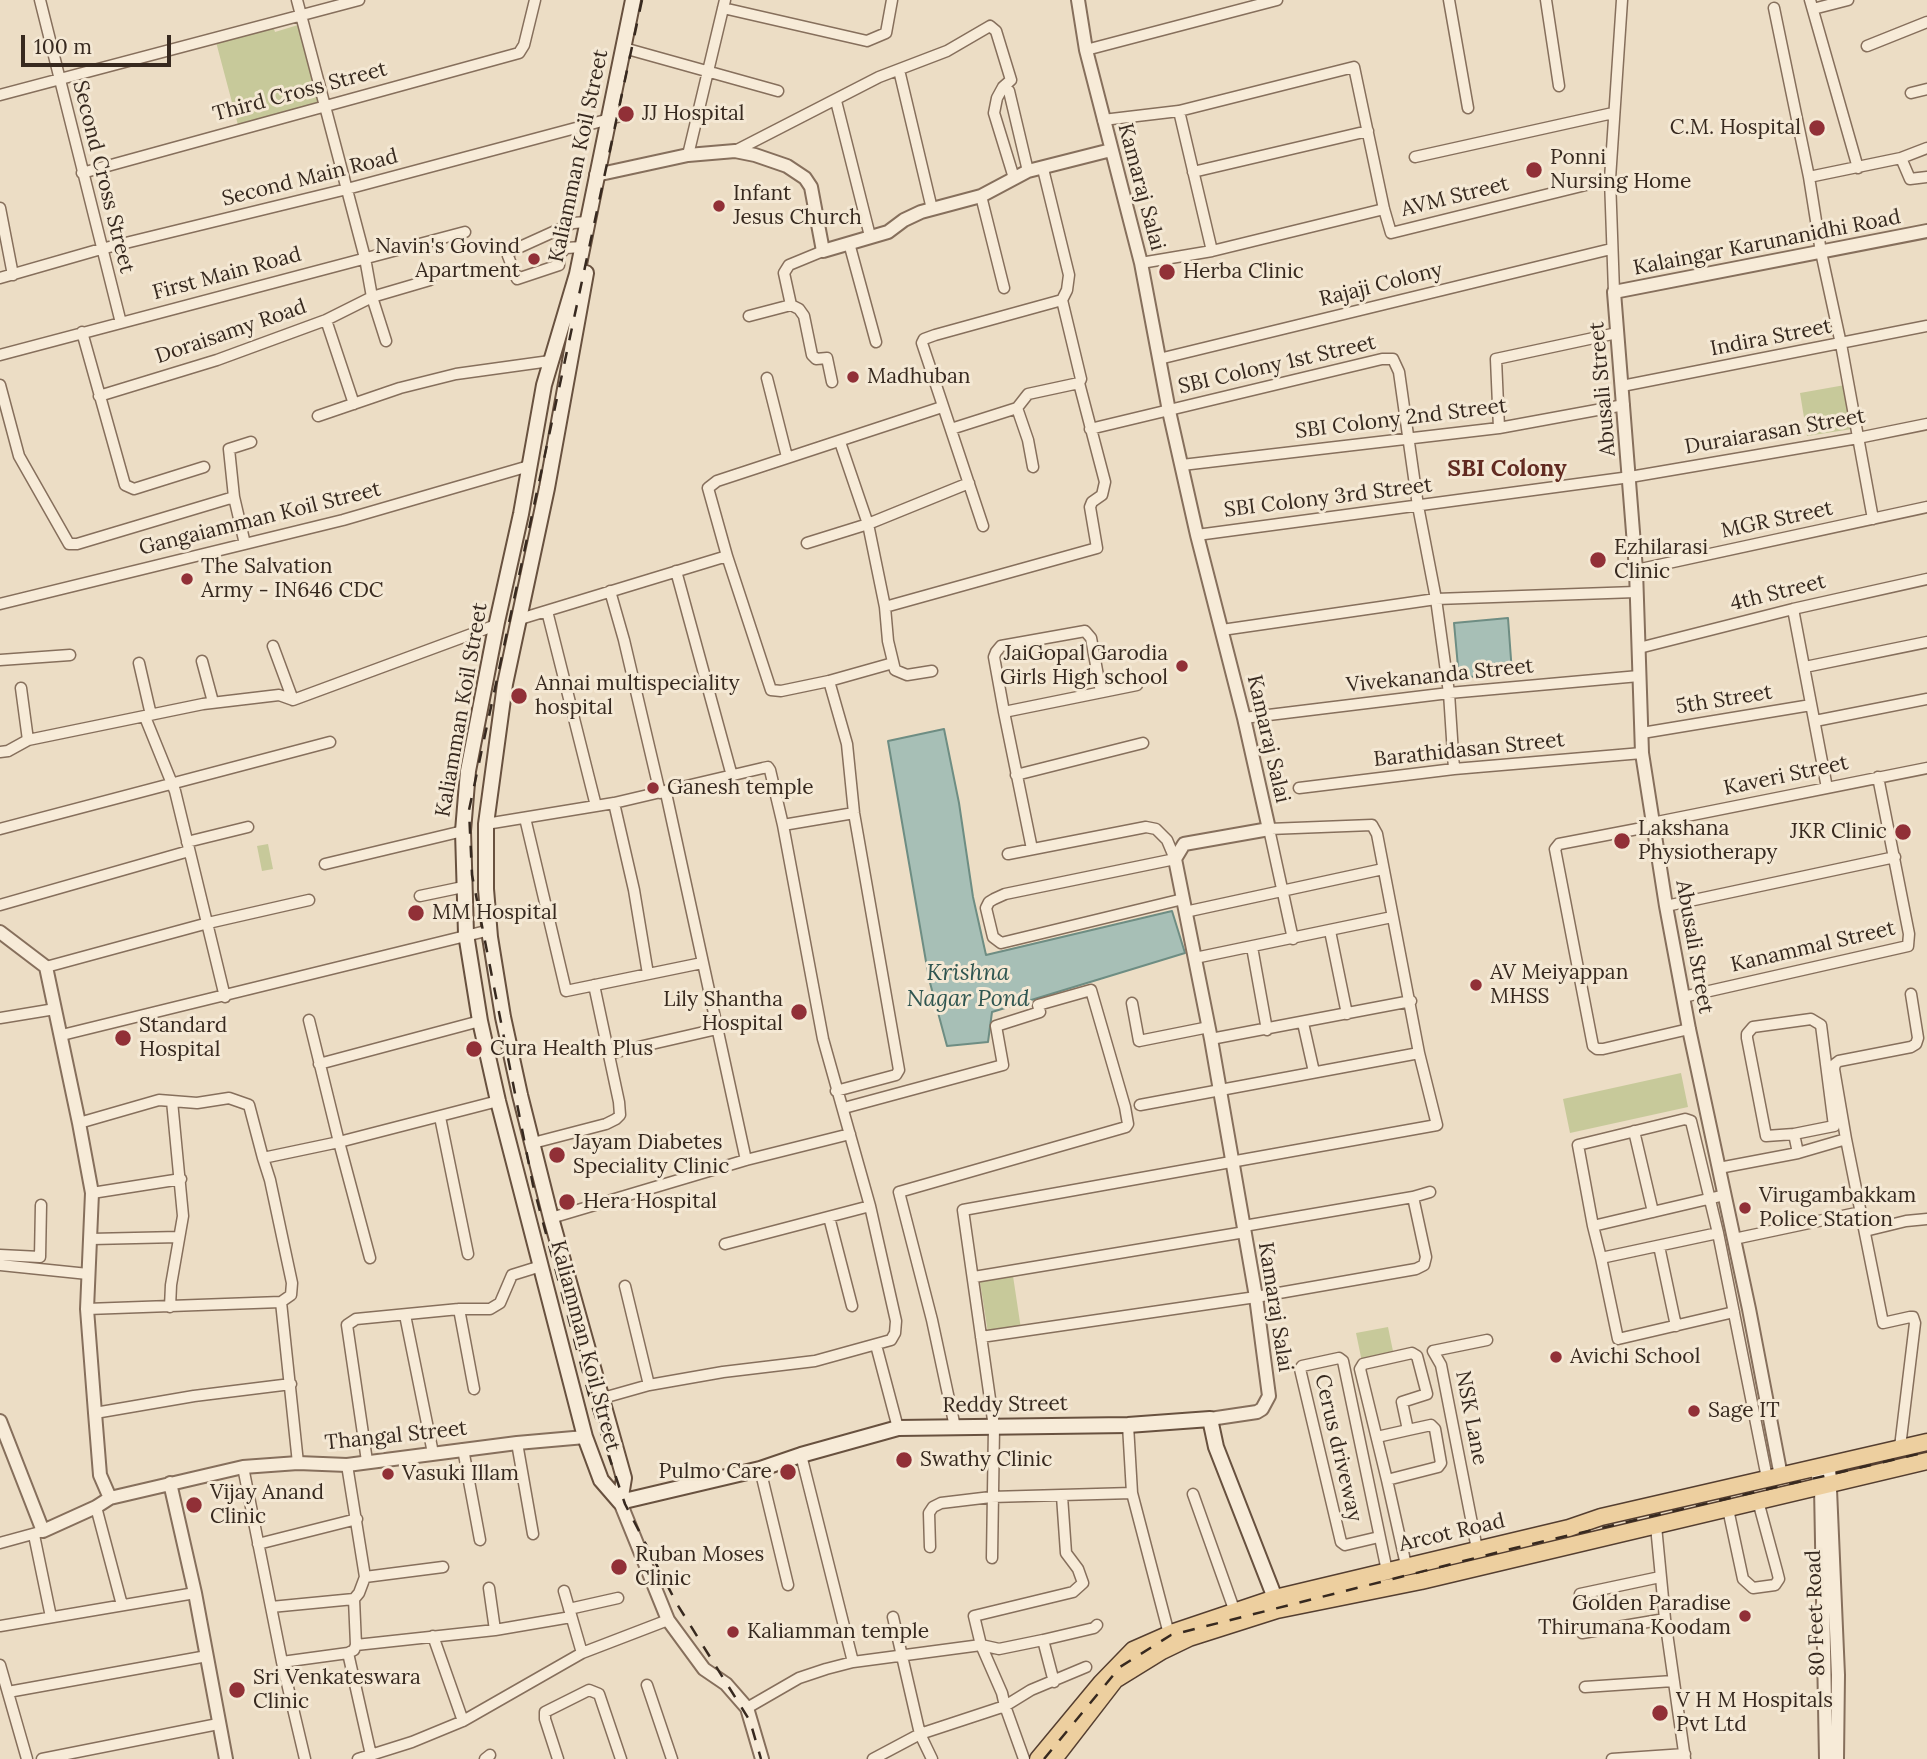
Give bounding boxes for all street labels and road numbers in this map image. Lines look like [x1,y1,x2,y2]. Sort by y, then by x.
street label: Kaliamman Koil Street [544,47,614,265]
street label: Third Cross Street [210,57,390,127]
street label: Second Cross Street [67,78,139,276]
street label: Kamaraj Salai [1112,121,1170,253]
street label: Second Main Road [219,144,401,212]
street label: AVM Street [1398,171,1512,223]
street label: Kalaingar Karunanidhi Road [1631,205,1903,281]
street label: First Main Road [150,242,304,306]
street label: Rajaji Colony [1317,258,1445,312]
street label: Doraisamy Road [152,294,310,370]
street label: Indira Street [1708,314,1834,362]
street label: Abusali Street [1585,321,1621,457]
street label: SBI Colony 1st Street [1176,330,1378,400]
street label: SBI Colony 2nd Street [1294,394,1508,444]
street label: Duraiarasan Street [1683,404,1867,460]
street label: SBI Colony 3rd Street [1222,473,1434,523]
street label: Gangaiamman Koil Street [136,477,384,561]
street label: MGR Street [1719,496,1835,544]
street label: 4th Street [1728,569,1828,617]
street label: Kaliamman Koil Street [431,601,493,819]
street label: Vivekananda Street [1345,654,1535,698]
street label: Kamaraj Salai [1241,672,1295,806]
street label: 5th Street [1674,680,1774,720]
street label: Barathidasan Street [1372,727,1566,773]
street label: Kaveri Street [1721,750,1851,802]
street label: Abusali Street [1670,878,1718,1016]
street label: Kanammal Street [1728,916,1898,978]
street label: Kaliamman Koil Street [545,1238,625,1454]
street label: Kamaraj Salai [1252,1240,1298,1374]
street label: NSK Lane [1450,1369,1492,1467]
street label: Cerus driveway [1309,1372,1367,1524]
street label: Reddy Street [942,1391,1068,1419]
street label: Thangal Street [324,1416,468,1456]
street label: Arcot Road [1397,1509,1507,1557]
street label: 80 Feet Road [1801,1549,1831,1677]

